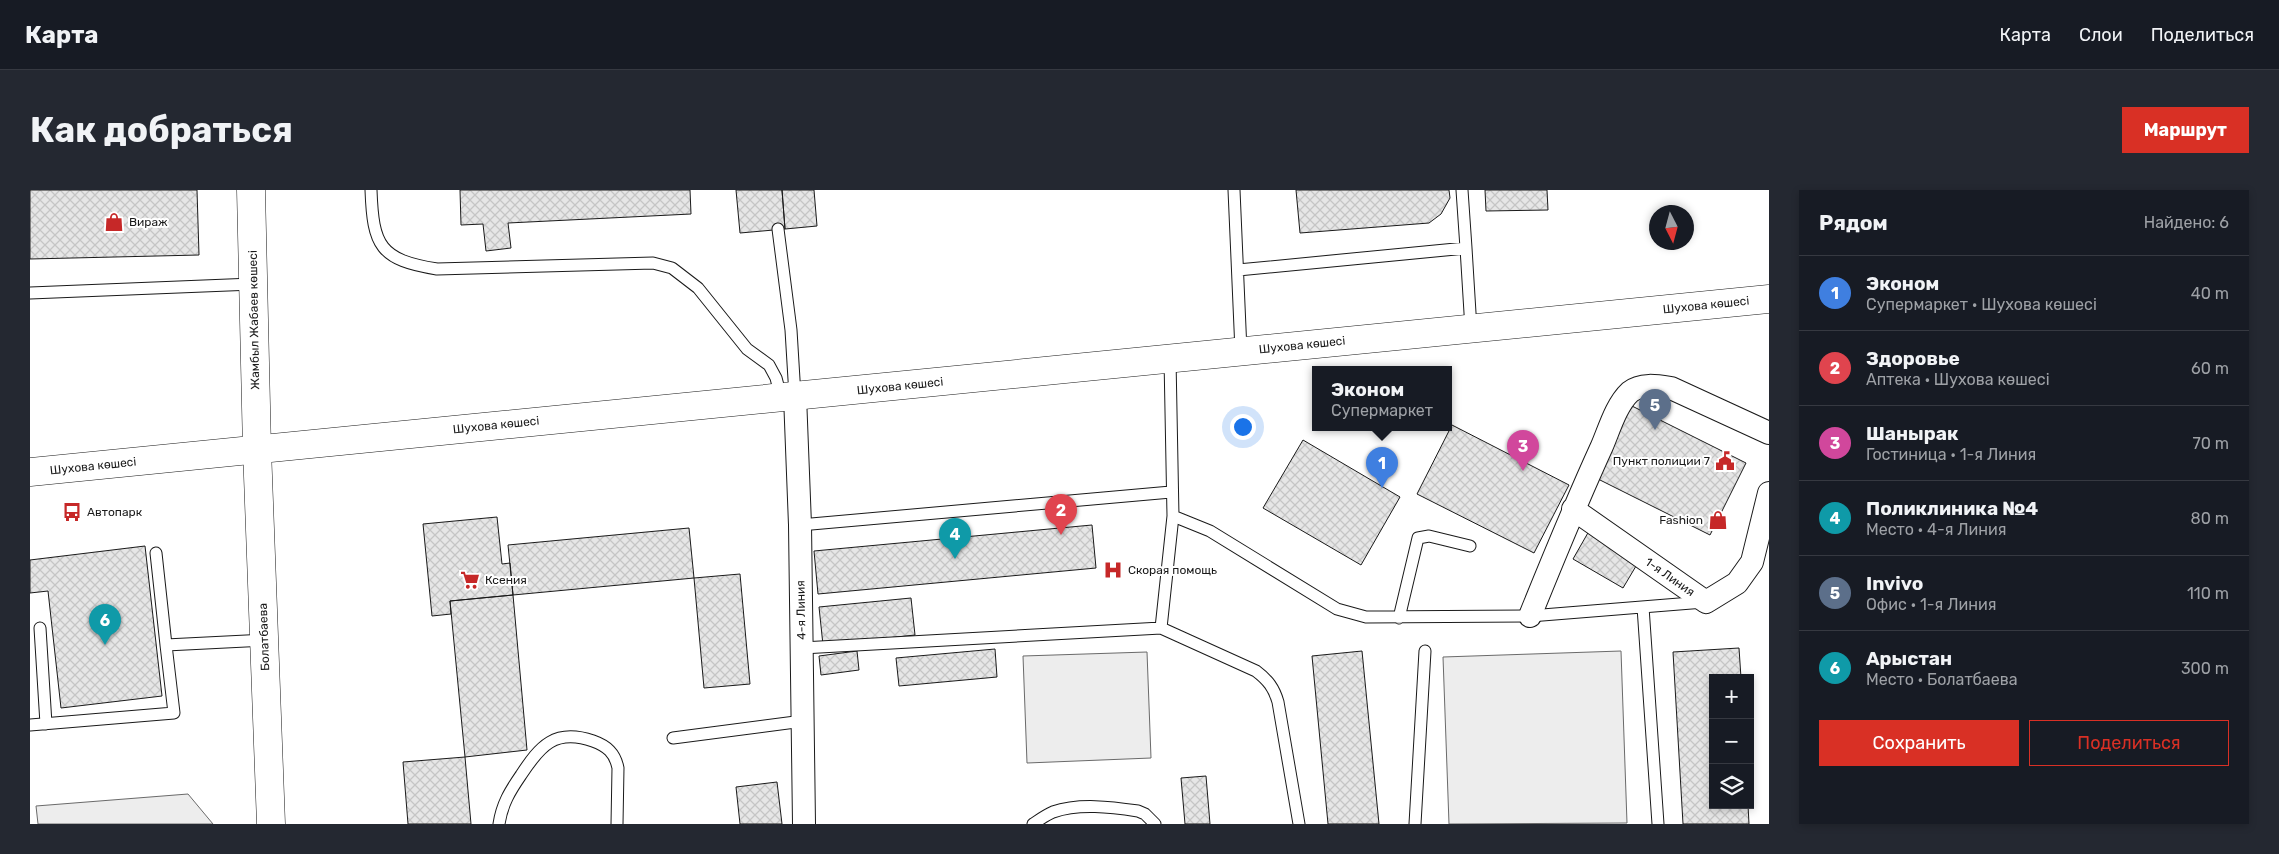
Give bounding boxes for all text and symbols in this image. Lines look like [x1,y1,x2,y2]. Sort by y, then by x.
text: Карта [25,21,98,49]
text: Карта [2000,24,2051,46]
text: Слои [2079,24,2123,46]
text: Поделиться [2151,24,2254,46]
button: Маршрут [2122,107,2249,153]
text: Как добраться [30,109,293,151]
north arrow [1649,205,1694,250]
text: Рядом [1819,210,1888,235]
shop icon: Вираж [103,211,125,233]
text: Найдено: 6 [2144,213,2229,232]
place label: Вираж [129,215,168,229]
street label: Жамбыл Жабаев көшесі [246,250,262,390]
text: Эконом [1866,272,1939,295]
text: 1 [1831,284,1839,303]
text: 40 m [2191,284,2229,303]
street label: Шухова көшесі [1662,293,1750,316]
text: Супермаркет · Шухова көшесі [1866,295,2097,314]
street label: Шухова көшесі [1258,333,1346,356]
text: Здоровье [1866,347,1960,370]
text: 2 [1830,359,1840,378]
text: 60 m [2191,359,2229,378]
popup [1312,366,1452,431]
text: Аптека · Шухова көшесі [1866,370,2050,389]
street label: Шухова көшесі [856,374,944,397]
text: Эконом [1331,378,1404,401]
pin: 5 [1639,389,1671,430]
text: Супермаркет [1331,401,1433,420]
street label: Шухова көшесі [452,413,540,436]
your location [1230,414,1256,440]
text: Шанырак [1866,422,1958,445]
pin: 3 [1507,430,1539,471]
text: 3 [1830,434,1840,453]
text: 70 m [2192,434,2229,453]
text: Гостиница · 1-я Линия [1866,445,2036,464]
pin: 1 [1366,447,1398,488]
public building icon: Пункт полиции 7 [1714,450,1736,472]
street label: Шухова көшесі [49,454,137,477]
place label: Пункт полиции 7 [1613,454,1710,468]
pin: 2 [1045,494,1077,535]
text: Поликлиника №4 [1866,497,2038,520]
bus stop icon: Автопарк [61,501,83,523]
place label: Автопарк [87,505,143,519]
shop icon: Fashion [1707,509,1729,531]
text: 4 [1830,509,1840,528]
text: 80 m [2191,509,2229,528]
place label: Fashion [1659,513,1703,527]
pin: 4 [939,518,971,559]
text: Место · 4-я Линия [1866,520,2007,539]
street label: 1-я Линия [1642,555,1698,599]
hospital icon: Скорая помощь [1102,559,1124,581]
place label: Скорая помощь [1128,563,1217,577]
supermarket icon: Ксения [459,569,481,591]
text: Invivo [1866,572,1923,595]
place label: Ксения [485,573,527,587]
street label: 4-я Линия [793,580,809,640]
text: 5 [1830,584,1840,603]
text: 110 m [2187,584,2229,603]
text: Офис · 1-я Линия [1866,595,1996,614]
street label: Болатбаева [256,603,272,671]
pin: 6 [89,604,121,645]
text: Арыстан [1866,647,1952,670]
text: 6 [1830,659,1840,678]
text: 300 m [2181,659,2229,678]
text: Место · Болатбаева [1866,670,2017,689]
map controls [1709,674,1754,809]
button: + [1709,674,1754,719]
button: − [1709,719,1754,764]
button: Сохранить [1819,720,2019,766]
button: Поделиться [2029,720,2229,766]
button: layers [1709,764,1754,809]

